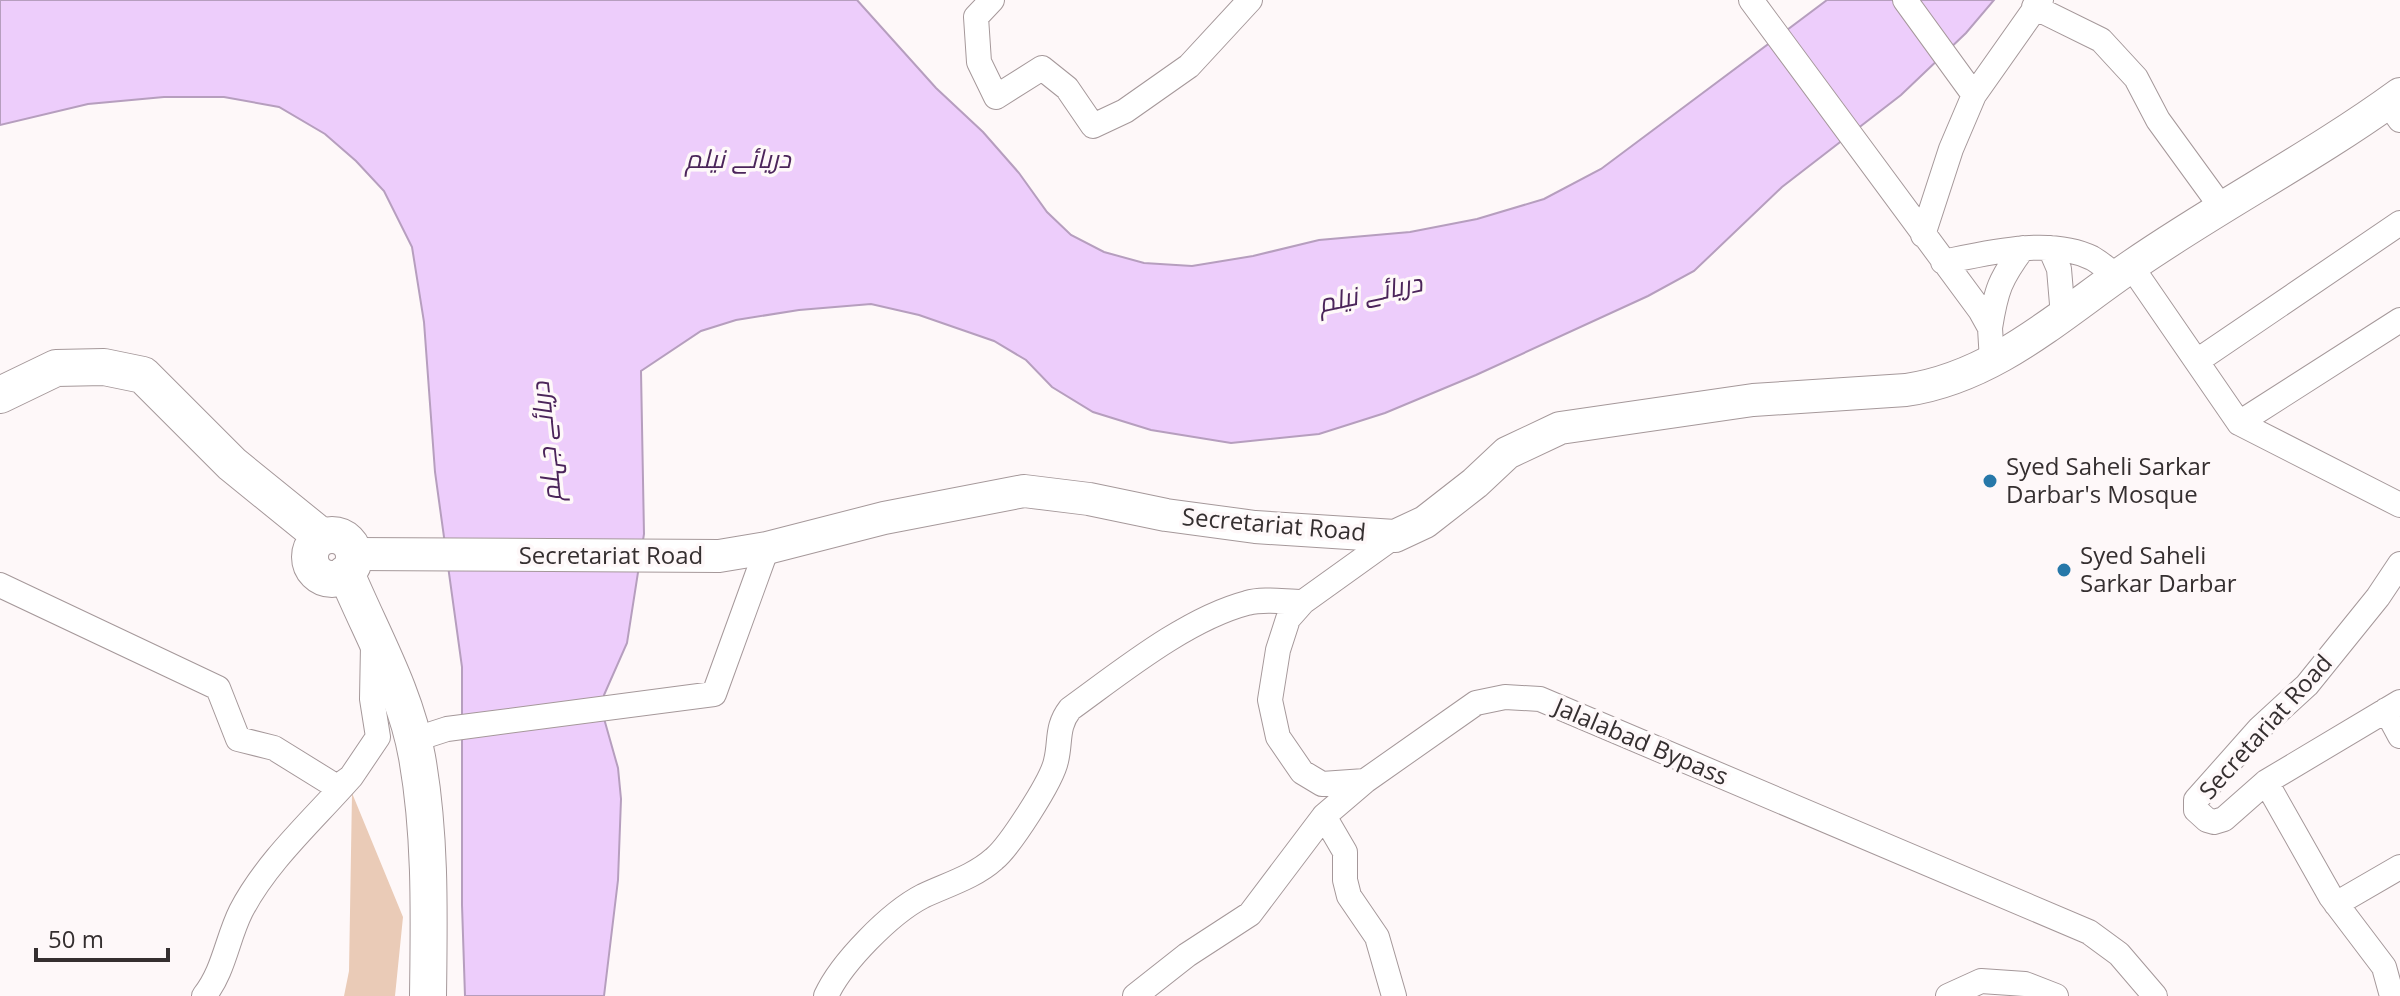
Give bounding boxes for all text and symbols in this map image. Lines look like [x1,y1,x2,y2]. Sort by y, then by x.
water label: دریائے نیلم [684,140,792,177]
water label: دریائے نیلم [1313,263,1427,322]
water label: دریائے جہلم [521,379,570,505]
place label: Syed Saheli Sarkar Darbar's Mosque [2006,449,2211,510]
marker: Syed Saheli Sarkar Darbar's Mosque [1981,472,1999,490]
street label: Secretariat Road [1181,499,1368,548]
street label: Secretariat Road [519,538,703,571]
place label: Syed Saheli Sarkar Darbar [2080,538,2237,599]
marker: Syed Saheli Sarkar Darbar [2055,561,2073,579]
street label: Secretariat Road [2191,646,2339,806]
street label: Jalalabad Bypass [1548,688,1734,792]
scale bar [36,912,168,962]
text: 50 m [48,922,104,955]

